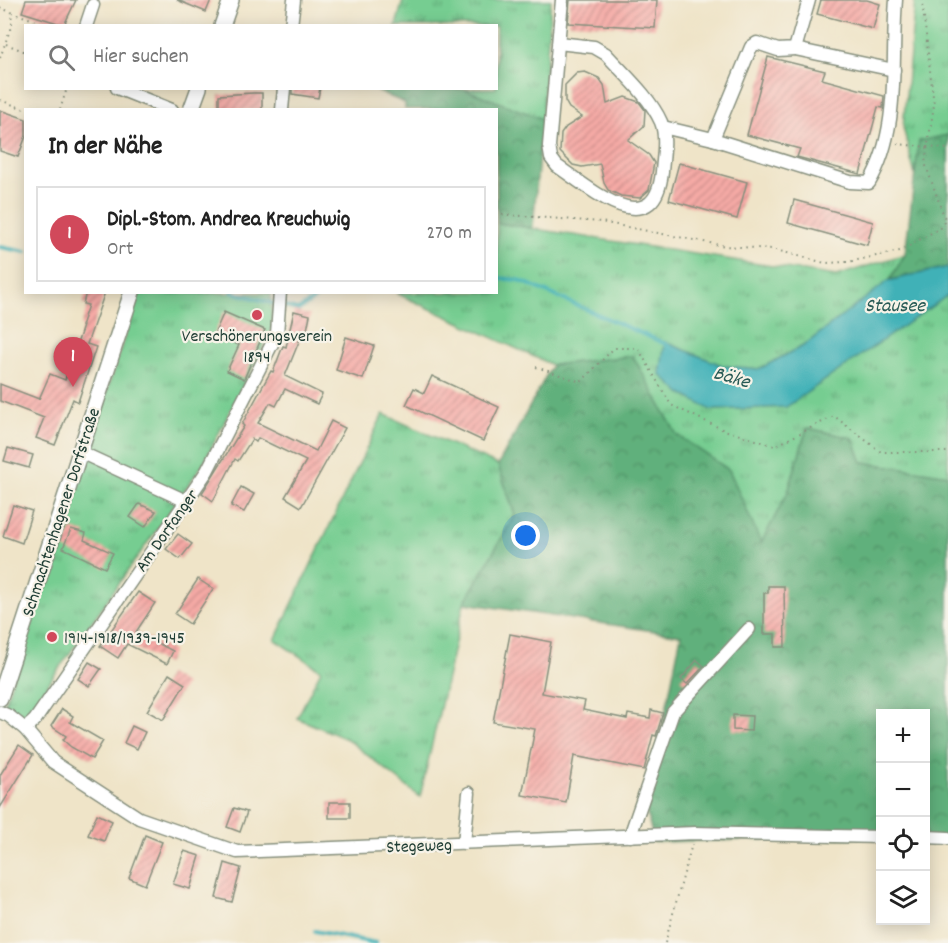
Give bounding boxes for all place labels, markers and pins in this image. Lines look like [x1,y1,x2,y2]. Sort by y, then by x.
marker: Verschönerungsverein 1894 [250,308,264,322]
place label: Verschönerungsverein 1894 [182,325,332,371]
pin: 1 [54,338,92,387]
place label: 1914-1918/1939-1945 [64,627,185,652]
marker: 1914-1918/1939-1945 [45,630,59,644]

